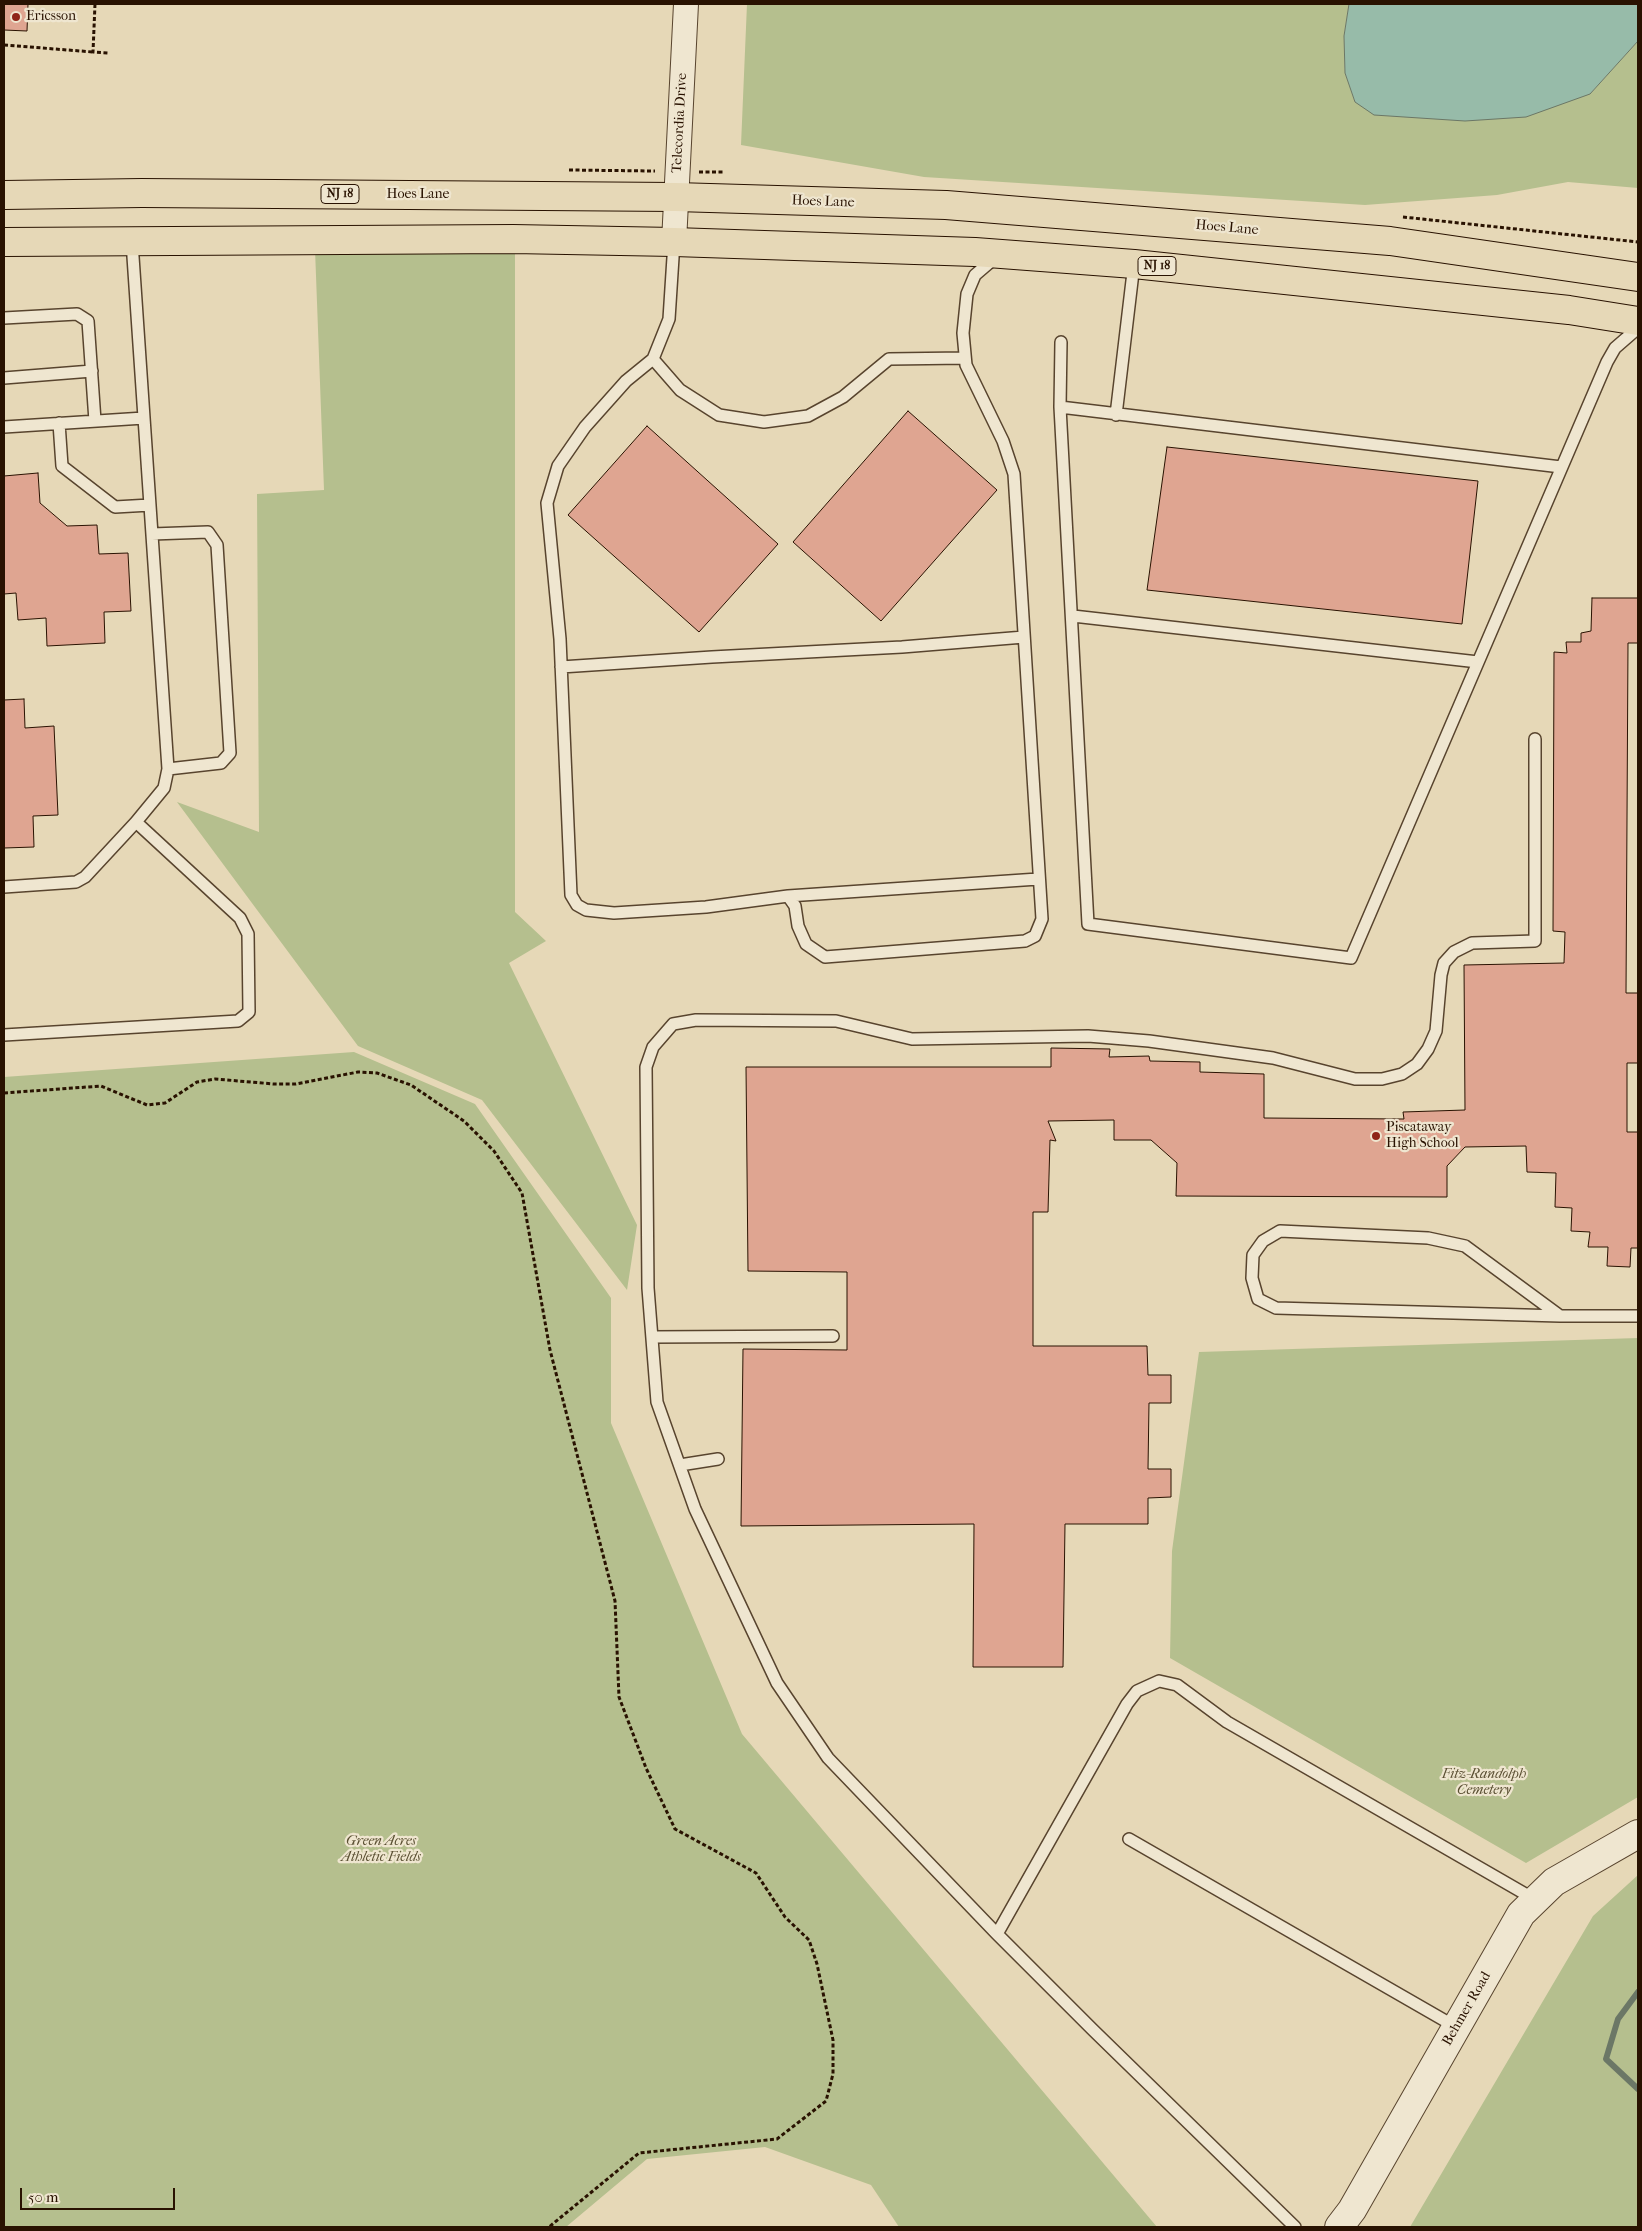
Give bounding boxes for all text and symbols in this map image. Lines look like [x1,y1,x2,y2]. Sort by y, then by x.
place label: Ericsson [26,9,76,25]
marker: Ericsson [10,11,22,23]
street label: Telecordia Drive [669,73,691,173]
road number: NJ 18 [321,184,359,203]
street label: Hoes Lane [386,187,450,203]
street label: Hoes Lane [791,193,855,211]
street label: Hoes Lane [1195,217,1259,239]
road number: NJ 18 [1138,256,1176,276]
place label: Piscataway High School [1386,1120,1459,1152]
marker: Piscataway High School [1370,1130,1382,1142]
park label: Fitz-Randolph Cemetery [1442,1767,1526,1800]
park label: Green Acres Athletic Fields [341,1834,421,1866]
street label: Behmer Road [1439,1969,1495,2049]
scale bar [22,2178,178,2210]
text: 50 m [28,2188,58,2206]

